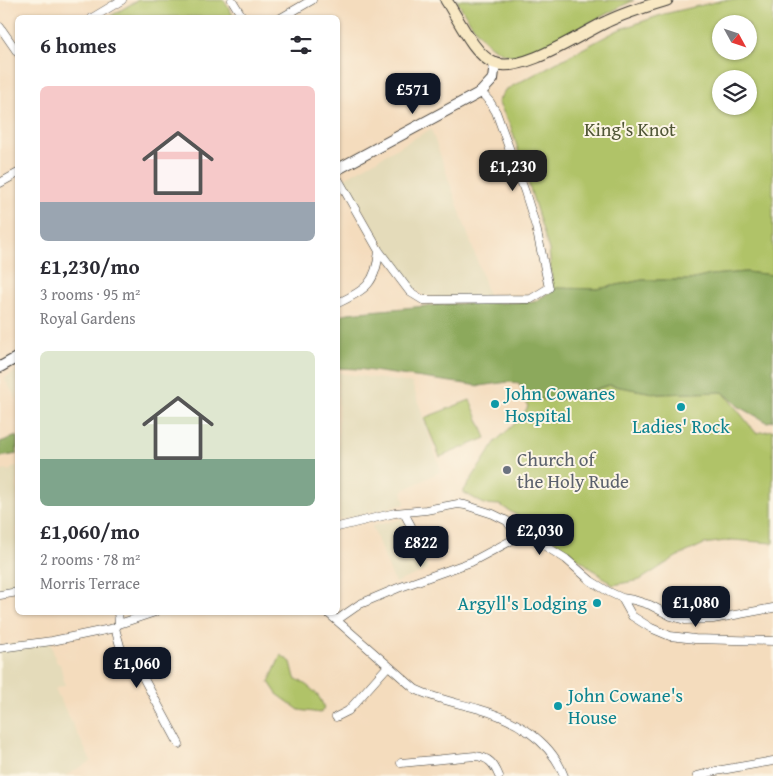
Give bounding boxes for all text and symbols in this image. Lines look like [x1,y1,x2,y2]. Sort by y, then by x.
north arrow [712,15,758,60]
map controls [712,15,757,115]
text: 6 homes [40,30,116,61]
icon: filters [287,31,315,59]
button: layers [712,70,757,115]
pin: £571 [383,72,443,115]
text: £571 [396,77,430,101]
park label: King's Knot [584,115,676,143]
icon: home [133,118,223,208]
pin: £1,230 [472,150,554,192]
text: £1,230 [490,154,536,178]
text: £1,230/mo [40,251,140,282]
text: 3 rooms · 95 m² [40,282,140,306]
text: Royal Gardens [40,306,136,330]
place label: John Cowanes Hospital [503,379,615,429]
icon: home [133,383,223,473]
marker: John Cowanes Hospital [489,398,501,410]
marker: Ladies' Rock [675,401,687,413]
place label: Ladies' Rock [632,412,730,440]
place label: Church of the Holy Rude [517,445,629,495]
marker: Church of the Holy Rude [501,464,513,476]
pin: £2,030 [499,514,581,556]
text: £1,060/mo [40,516,140,547]
text: £2,030 [517,518,563,542]
pin: £822 [391,526,451,568]
text: £822 [404,530,438,554]
text: 2 rooms · 78 m² [40,547,140,571]
text: Morris Terrace [40,571,140,595]
pin: £1,080 [655,586,737,628]
place label: Argyll's Lodging [457,589,588,617]
text: £1,080 [673,590,719,614]
marker: Argyll's Lodging [591,597,603,609]
pin: £1,060 [96,646,178,689]
text: £1,060 [114,651,160,675]
place label: John Cowane's House [566,681,683,731]
marker: John Cowane's House [552,700,564,712]

